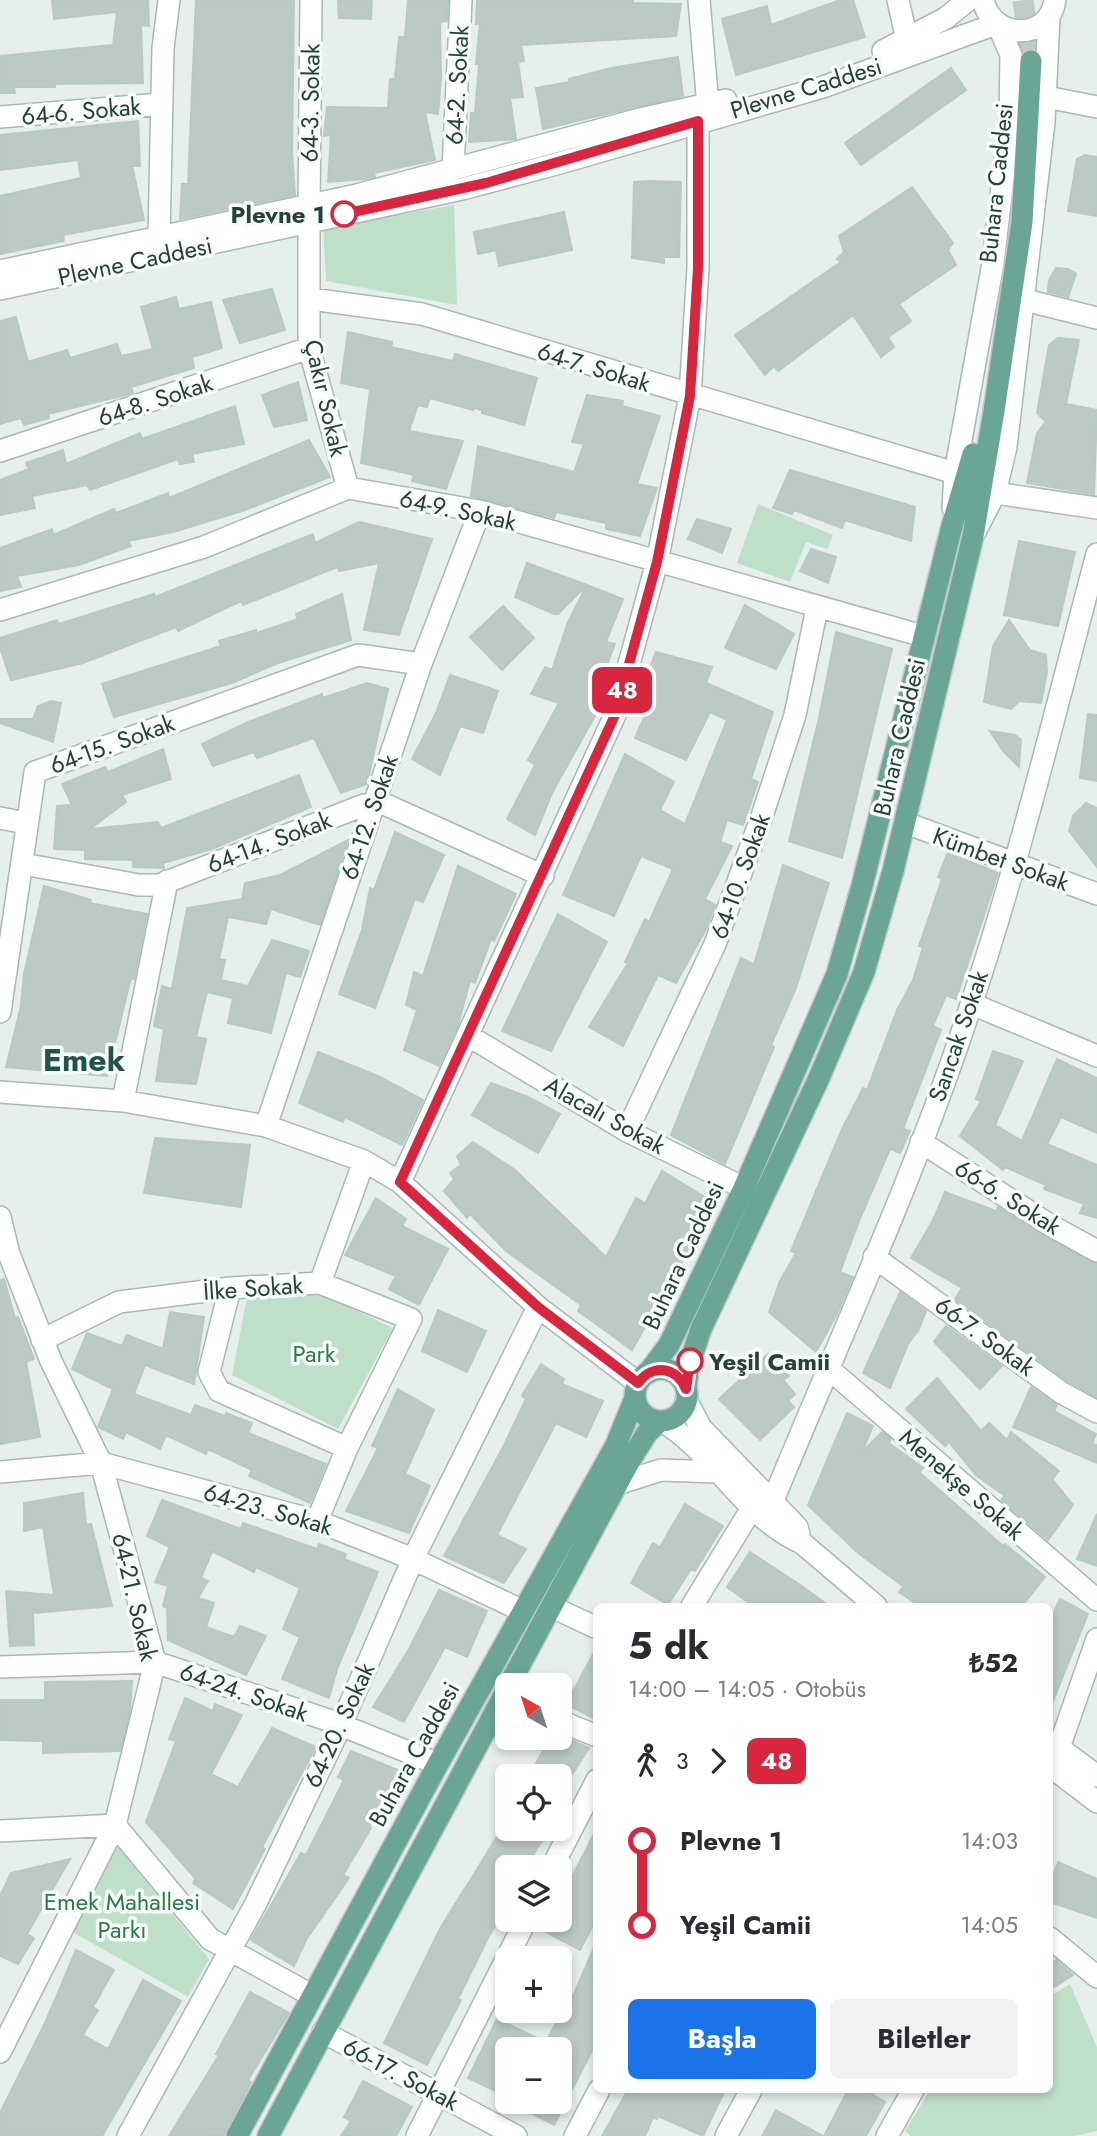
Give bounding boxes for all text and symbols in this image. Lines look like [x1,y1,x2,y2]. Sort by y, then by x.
street label: 64-2. Sokak [436,24,478,146]
street label: 64-3. Sokak [291,43,329,163]
street label: Plevne Caddesi [726,48,886,128]
street label: 64-6. Sokak [20,88,143,134]
street label: Buhara Caddesi [970,101,1022,265]
place label: Plevne 1 [231,197,325,232]
marker: Plevne 1 [331,201,357,227]
street label: Plevne Caddesi [55,228,215,294]
street label: 64-7. Sokak [533,333,655,401]
street label: Çakır Sokak [296,336,357,460]
street label: 64-8. Sokak [93,365,217,435]
street label: 64-9. Sokak [396,481,520,540]
street label: Buhara Caddesi [864,655,934,819]
line badge: 48 [590,667,654,713]
text: 48 [606,672,638,707]
street label: 64-15. Sokak [45,705,180,783]
street label: 64-12. Sokak [331,749,407,884]
street label: 64-14. Sokak [202,802,337,882]
street label: 64-10. Sokak [701,808,779,944]
street label: Kümbet Sokak [928,818,1074,900]
street label: Sancak Sokak [919,965,997,1106]
district label: Emek [43,1037,126,1083]
street label: Alacalı Sokak [538,1067,672,1163]
street label: 66-6. Sokak [948,1150,1068,1244]
street label: Buhara Caddesi [633,1175,733,1335]
street label: İlke Sokak [202,1267,305,1309]
street label: 66-7. Sokak [928,1288,1043,1385]
park label: Park [293,1336,336,1371]
place label: Yeşil Camii [708,1344,830,1379]
marker: Yeşil Camii [677,1348,703,1374]
street label: Menekşe Sokak [892,1420,1032,1548]
street label: 64-23. Sokak [199,1474,337,1544]
street label: 64-21. Sokak [103,1529,167,1665]
text: 5 dk [628,1618,709,1673]
text: ₺52 [969,1644,1018,1682]
street label: 64-24. Sokak [175,1654,313,1730]
street label: 64-20. Sokak [295,1656,383,1793]
text: 14:00 – 14:05 · Otobüs [628,1672,866,1706]
north arrow [495,1673,572,1750]
map controls [495,1673,572,2114]
street label: Buhara Caddesi [360,1675,468,1833]
icon: walk [628,1742,666,1780]
icon: forward [699,1742,737,1780]
text: 48 [761,1743,792,1778]
text: 3 [676,1744,689,1778]
button: locate [495,1764,572,1841]
text: Plevne 1 [680,1822,782,1860]
text: 14:03 [961,1824,1018,1858]
button: layers [495,1855,572,1932]
park label: Emek Mahallesi Parkı [44,1884,200,1947]
text: Yeşil Camii [680,1906,811,1944]
text: 14:05 [961,1908,1018,1942]
button: + [495,1946,572,2023]
button: Başla [628,1999,816,2079]
button: Biletler [830,1999,1018,2079]
street label: 66-17. Sokak [337,2029,466,2119]
button: − [495,2037,572,2114]

